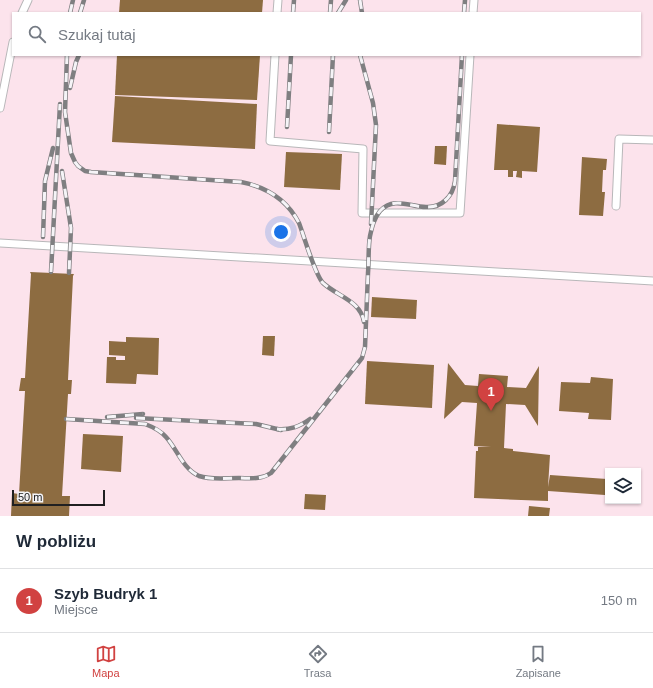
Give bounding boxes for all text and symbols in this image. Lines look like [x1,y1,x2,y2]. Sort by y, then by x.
search box [12,12,641,56]
icon: search [26,23,48,45]
text: Szukaj tutaj [58,26,136,43]
your location [271,222,291,242]
pin: 1 [478,378,504,411]
map controls [605,468,641,504]
button: layers [605,468,641,504]
scale bar [12,488,105,507]
text: 50 m [18,491,42,503]
text: W pobliżu [16,532,96,551]
text: Szyb Budryk 1 [54,585,157,602]
text: 1 [25,593,33,608]
text: 150 m [601,593,637,608]
text: Miejsce [54,602,98,617]
tab: Mapa [92,643,120,679]
tab: Trasa [304,643,331,679]
tab: Zapisane [516,643,561,679]

